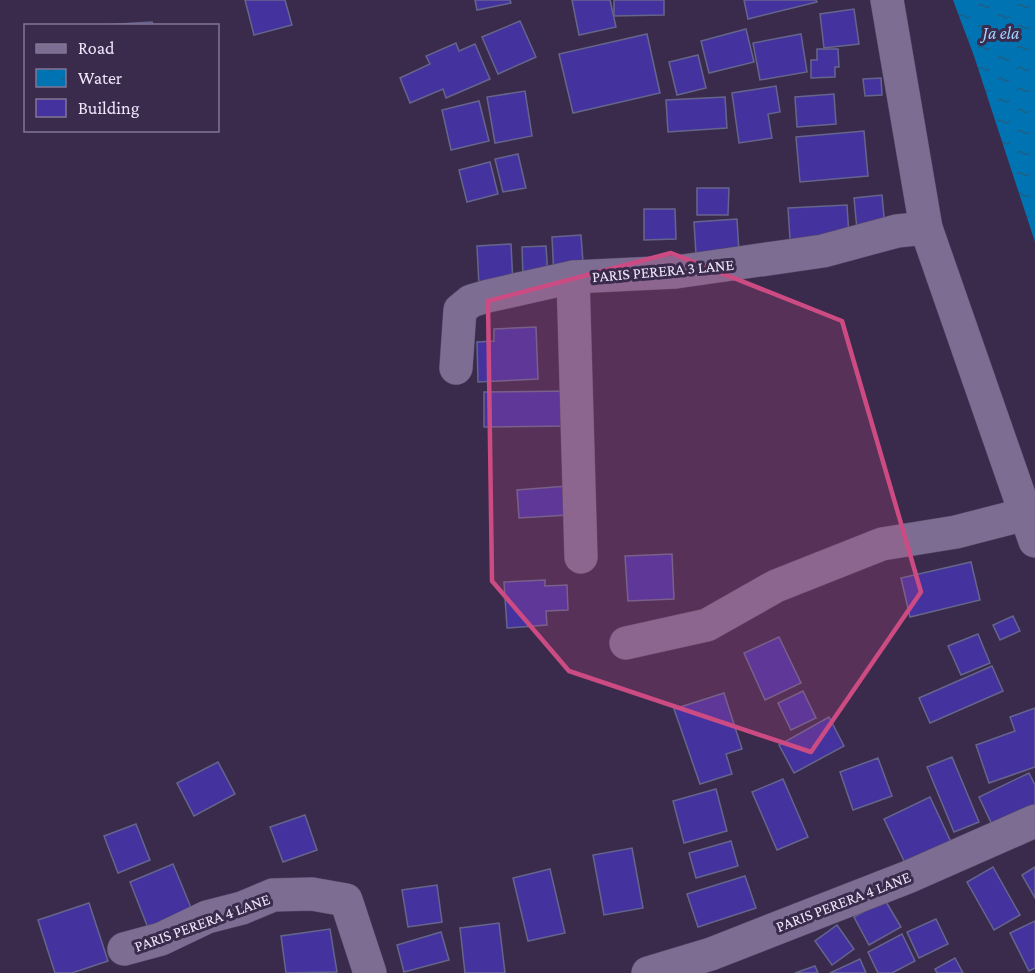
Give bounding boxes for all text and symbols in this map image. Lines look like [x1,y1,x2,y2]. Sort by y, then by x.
water label: Ja ela [980,23,1020,43]
legend [24,24,219,132]
text: Road [78,38,115,58]
text: Water [78,68,123,88]
text: Building [78,98,140,118]
street label: PARIS PERERA 3 LANE [591,256,735,285]
street label: PARIS PERERA 4 LANE [773,868,913,935]
street label: PARIS PERERA 4 LANE [132,890,273,955]

